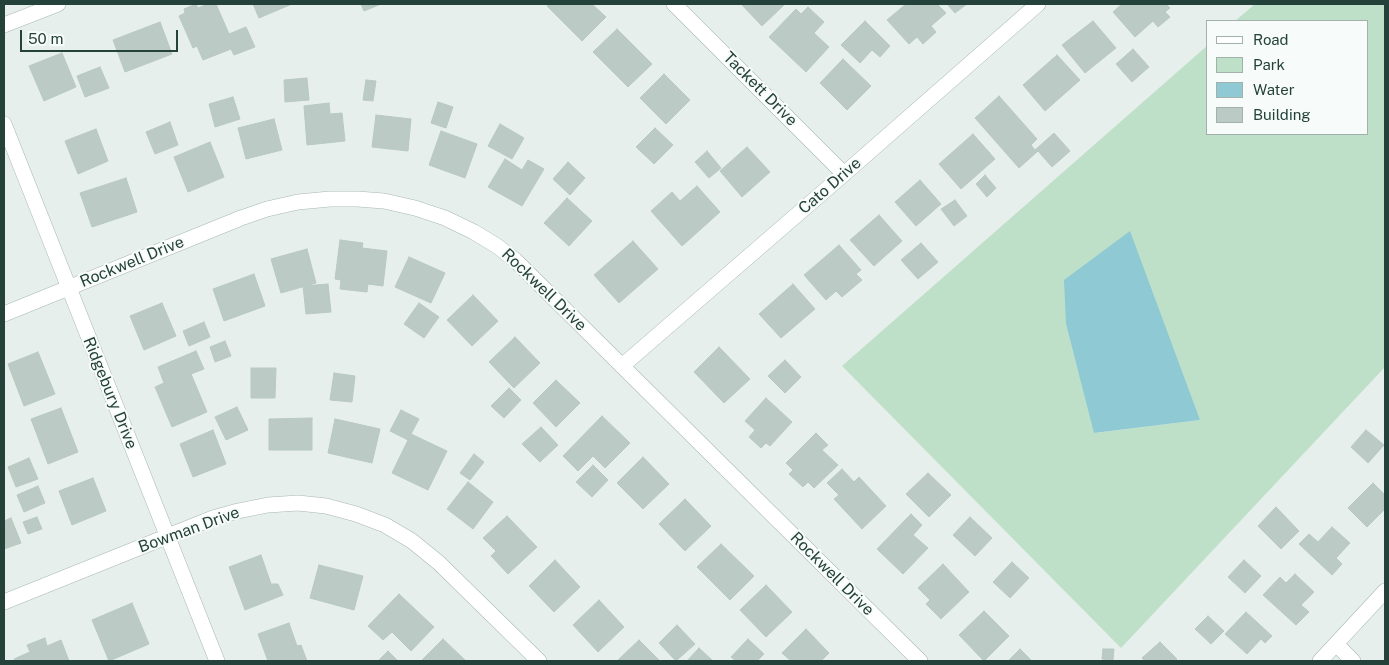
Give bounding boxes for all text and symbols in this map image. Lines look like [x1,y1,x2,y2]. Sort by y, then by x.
scale bar [22,20,180,52]
legend [1206,20,1369,135]
text: 50 m [28,30,63,47]
text: Road [1253,31,1289,48]
street label: Tackett Drive [719,48,801,130]
text: Park [1253,56,1285,73]
text: Water [1253,81,1295,98]
text: Building [1253,106,1311,123]
street label: Cato Drive [795,154,865,218]
street label: Rockwell Drive [77,232,187,292]
street label: Rockwell Drive [498,245,590,335]
street label: Ridgebury Drive [79,334,141,452]
street label: Bowman Drive [136,503,242,557]
street label: Rockwell Drive [786,528,878,620]

